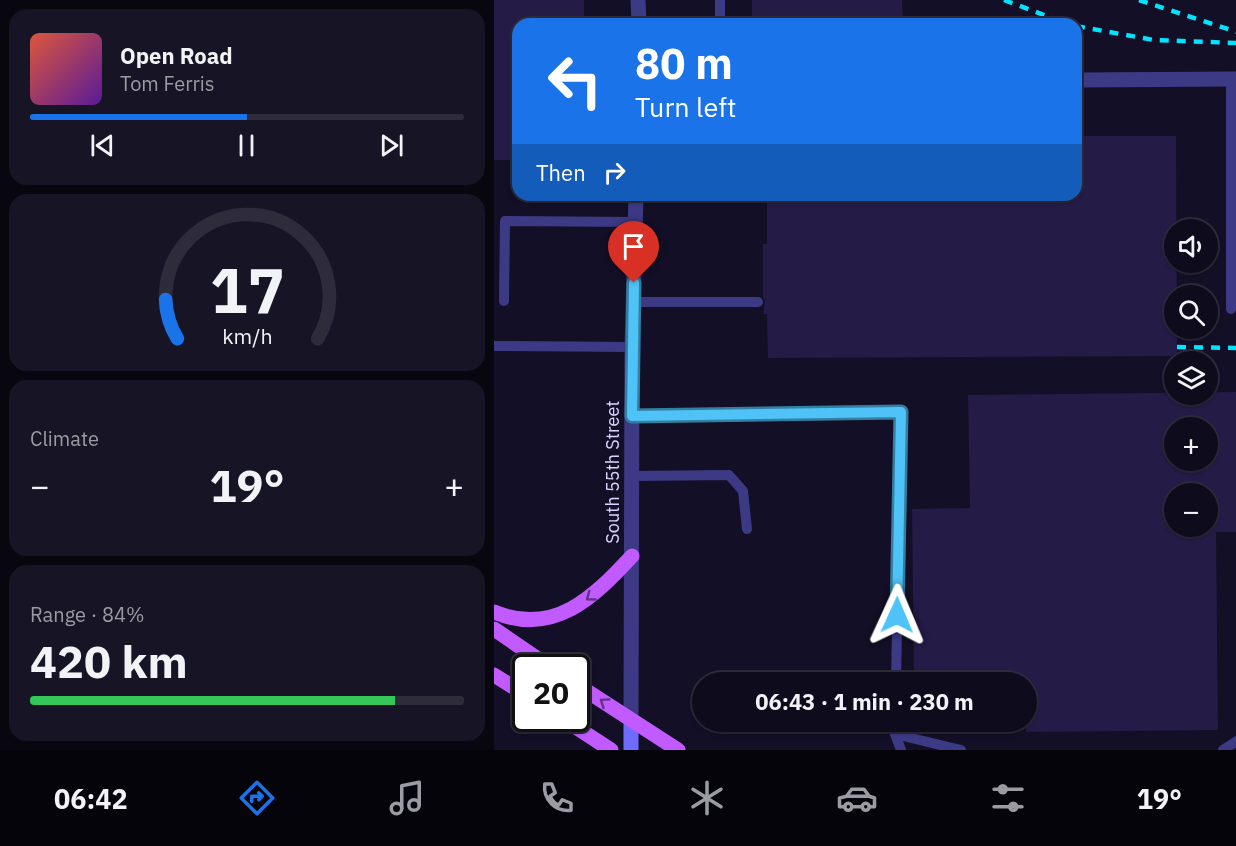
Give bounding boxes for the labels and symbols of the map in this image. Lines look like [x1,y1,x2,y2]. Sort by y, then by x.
pin [608,221,659,283]
street label: South 55th Street [601,400,624,544]
position arrow [865,583,929,647]
one-way arrow [585,590,596,601]
speed limit sign: 20 [512,654,590,732]
one-way arrow [600,698,610,710]

